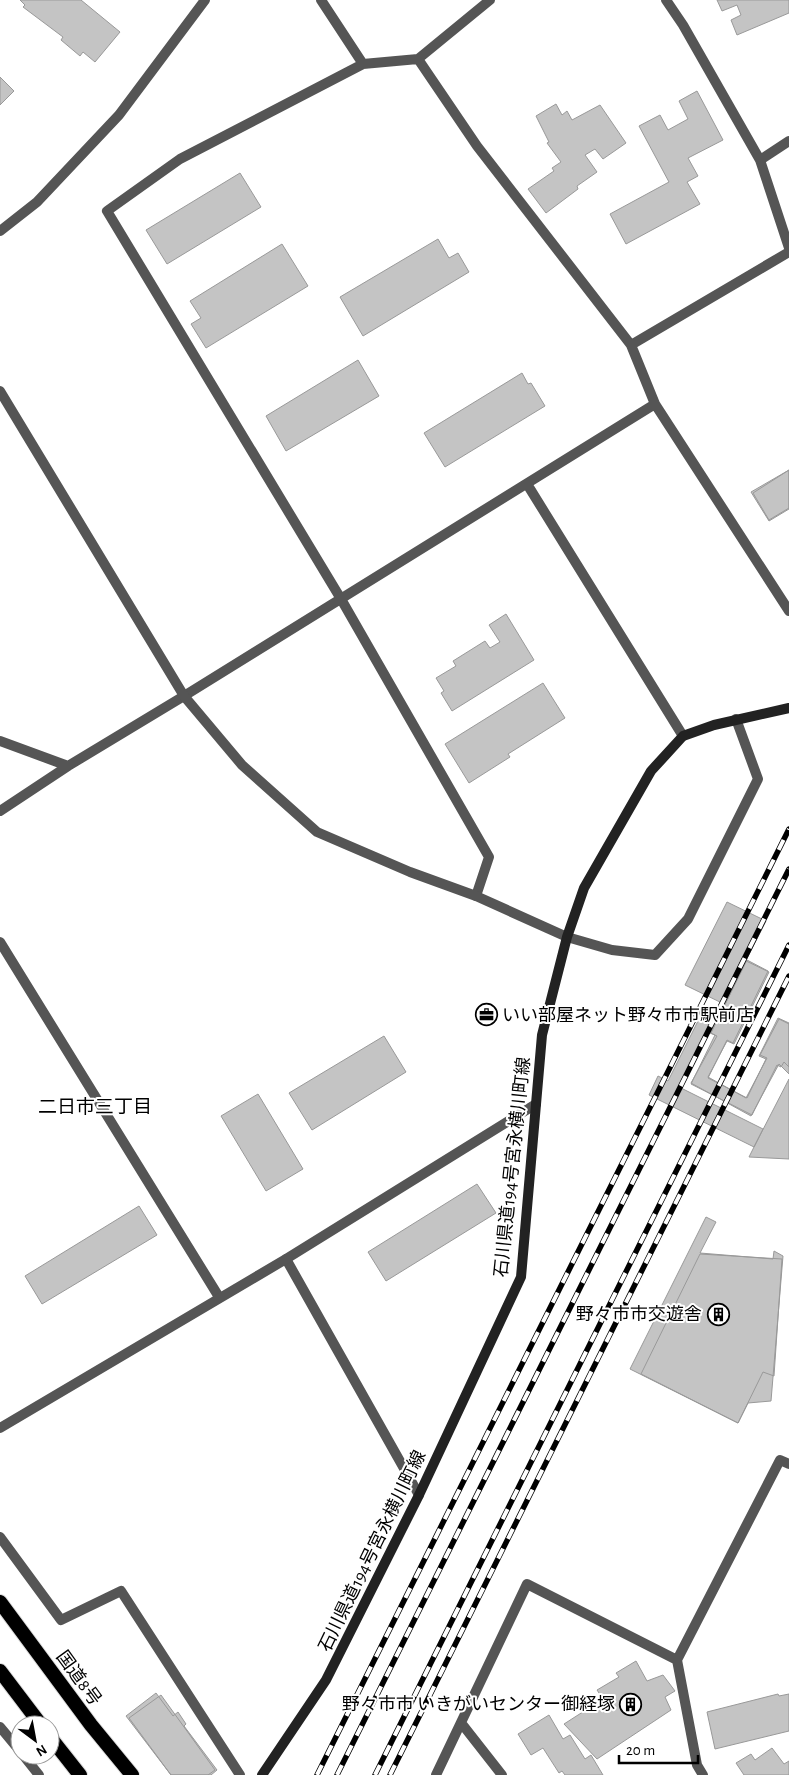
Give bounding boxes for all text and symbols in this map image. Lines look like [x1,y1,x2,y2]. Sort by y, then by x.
office icon: いい部屋ネット野々市市駅前店 [474,1003,498,1027]
place label: いい部屋ネット野々市市駅前店 [502,1005,754,1025]
street label: 石川県道194号宮永横川町線 [490,1056,534,1278]
district label: 二日市三丁目 [38,1096,152,1117]
building icon: 野々市市交遊舎 [706,1302,730,1326]
place label: 野々市市交遊舎 [576,1304,702,1324]
street label: 石川県道194号宮永横川町線 [315,1447,429,1655]
street label: 国道8号 [53,1647,105,1709]
building icon: 野々市市 いきがいセンター御経塚 [619,1692,643,1716]
place label: 野々市市 いきがいセンター御経塚 [342,1694,615,1714]
north arrow [10,1715,60,1765]
scale bar [619,1732,698,1764]
text: N [34,1742,49,1759]
text: 20 m [626,1743,655,1758]

